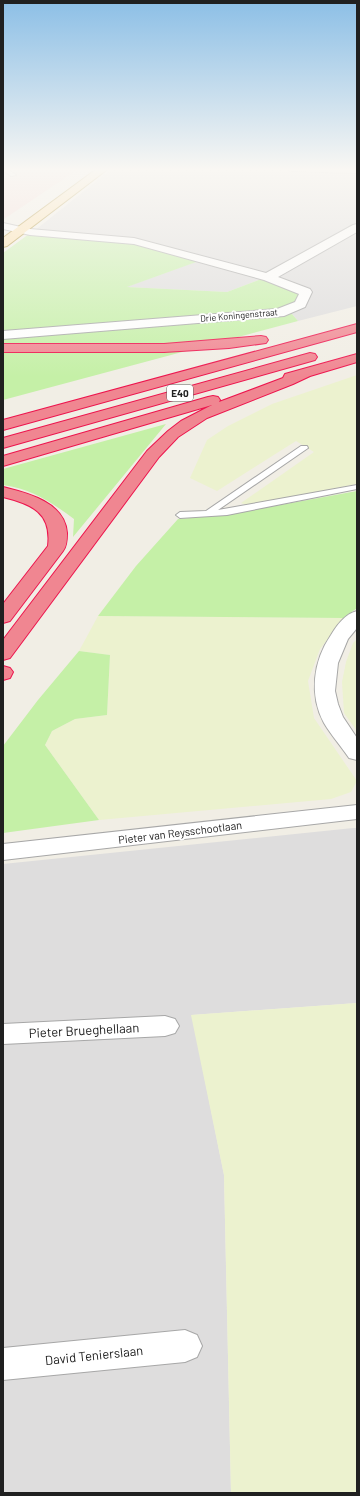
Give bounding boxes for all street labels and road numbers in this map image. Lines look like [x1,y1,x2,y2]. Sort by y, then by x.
street label: Drie Koningenstraat [200,306,278,324]
road number: E40 [167,385,193,401]
street label: Pieter van Reysschootlaan [117,818,243,846]
street label: Pieter Brueghellaan [28,1019,140,1041]
street label: David Tenierslaan [44,1342,144,1368]

